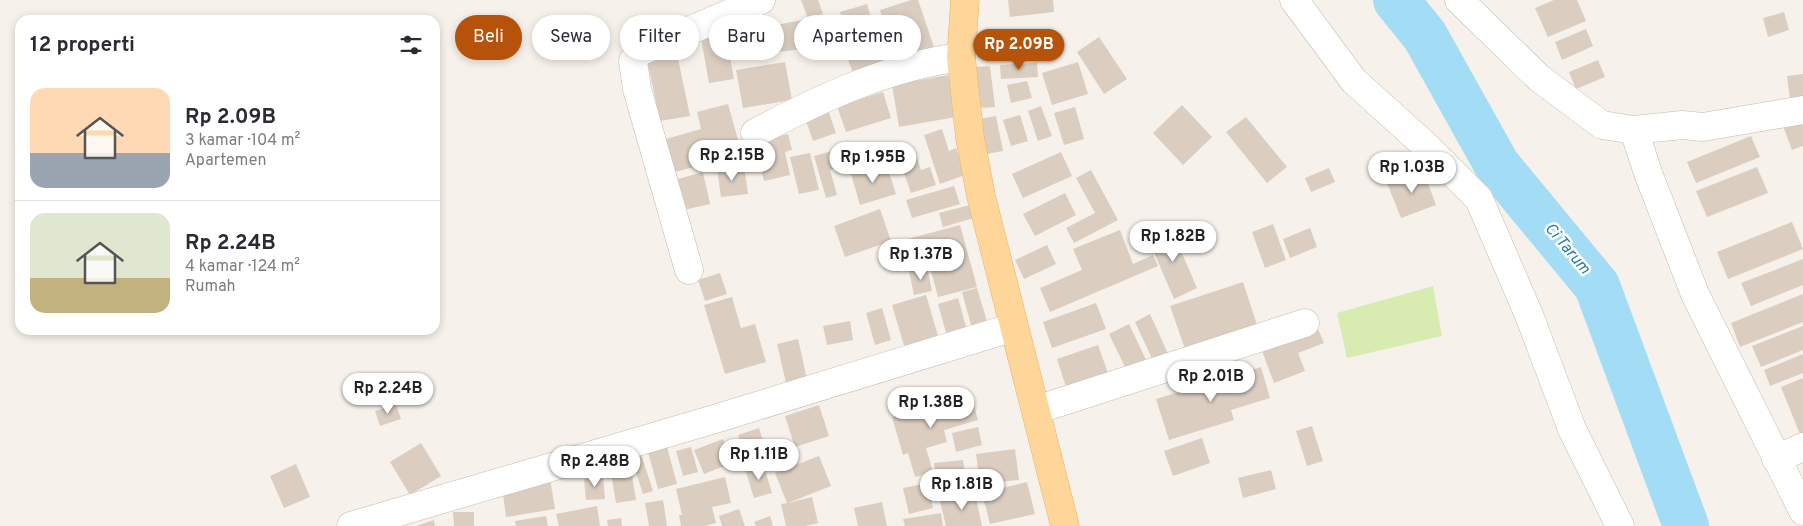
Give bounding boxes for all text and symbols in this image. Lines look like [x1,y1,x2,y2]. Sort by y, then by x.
chip: Beli [455,15,522,60]
chip: Sewa [532,15,610,60]
chip: Filter [620,15,699,60]
chip: Baru [709,15,784,60]
chip: Apartemen [794,15,921,60]
pin: Rp 2.09B [967,28,1071,71]
icon: filters [397,31,425,59]
text: 12 properti [30,32,135,59]
text: Rp 2.09B [984,35,1054,55]
text: Rp 2.09B [185,104,276,131]
icon: home [70,108,130,168]
text: 3 kamar · 104 m² [185,131,300,151]
pin: Rp 2.15B [680,140,784,182]
pin: Rp 1.95B [821,142,925,184]
text: Rp 2.15B [699,146,765,166]
text: Rp 1.95B [840,148,906,168]
text: Apartemen [185,151,266,171]
pin: Rp 1.03B [1360,152,1464,194]
text: Rp 1.03B [1379,158,1445,178]
water label: Ci Tarum [1540,219,1594,279]
pin: Rp 1.82B [1121,220,1225,263]
text: Rp 1.82B [1140,227,1206,247]
text: Rp 2.24B [185,230,276,257]
icon: home [70,233,130,293]
pin: Rp 1.37B [869,238,973,281]
text: Rp 1.37B [889,245,953,265]
text: 4 kamar · 124 m² [185,257,300,277]
text: Rumah [185,277,236,297]
pin: Rp 2.01B [1159,360,1263,403]
text: Rp 2.01B [1178,367,1244,387]
pin: Rp 2.24B [336,372,440,415]
text: Rp 2.24B [353,379,423,399]
pin: Rp 1.38B [879,386,983,429]
text: Rp 1.38B [898,393,964,413]
pin: Rp 1.11B [707,438,811,481]
text: Rp 1.11B [730,445,788,465]
pin: Rp 2.48B [543,446,647,488]
text: Rp 2.48B [560,452,630,472]
pin: Rp 1.81B [910,468,1014,511]
text: Rp 1.81B [931,475,993,495]

